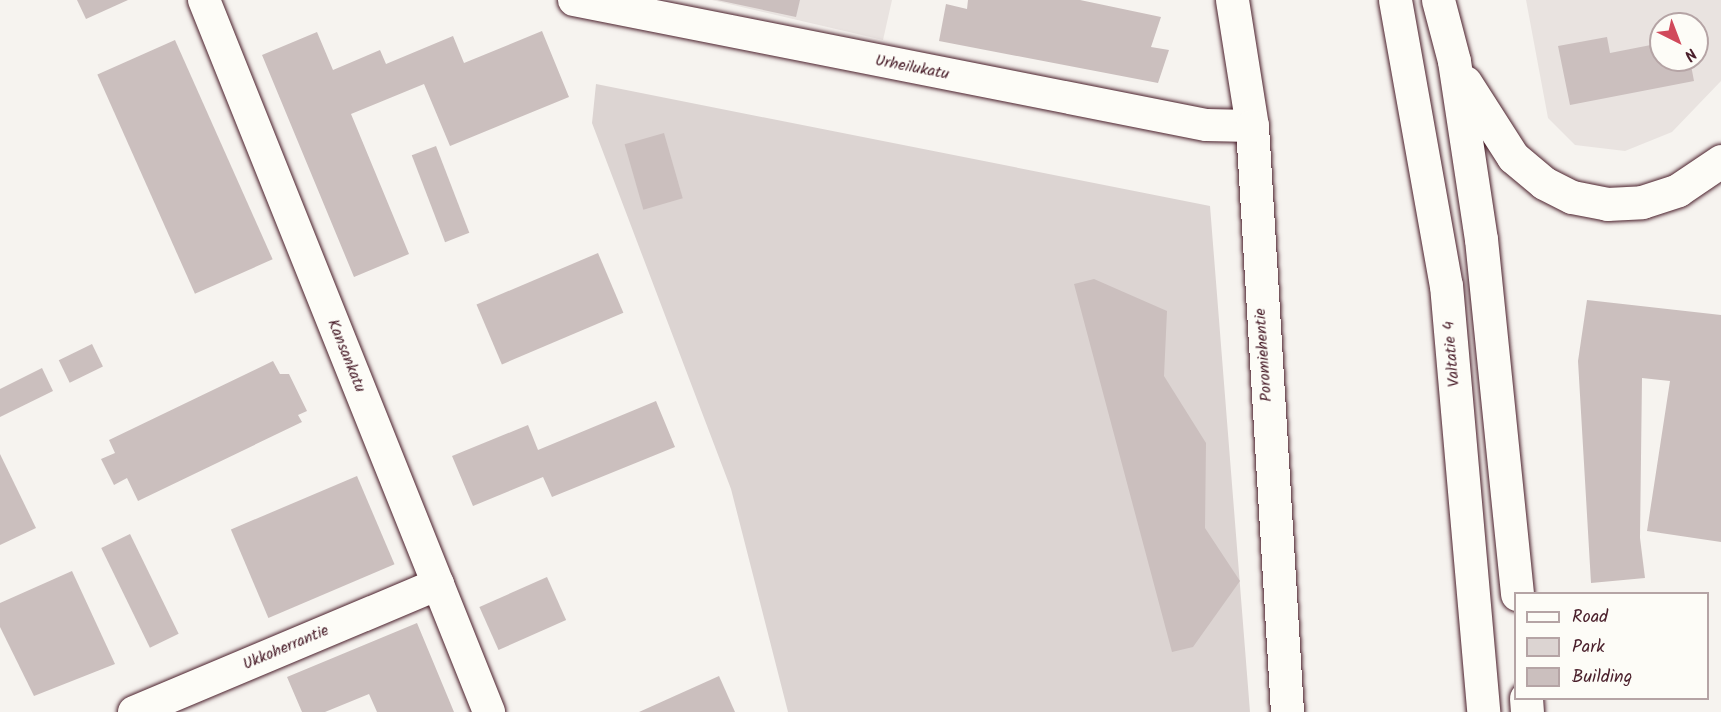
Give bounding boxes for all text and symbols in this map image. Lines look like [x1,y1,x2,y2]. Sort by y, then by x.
north arrow [1649,12,1709,72]
text: N [1678,42,1702,67]
street label: Urheilukatu [873,51,951,85]
street label: Poromiehentie [1251,308,1277,402]
street label: Kansankatu [323,317,369,395]
street label: Valtatie 4 [1440,320,1464,388]
legend [1514,592,1709,700]
text: Road [1572,603,1608,632]
street label: Ukkoherrantie [240,621,332,675]
text: Park [1572,633,1605,662]
text: Building [1572,663,1632,692]

